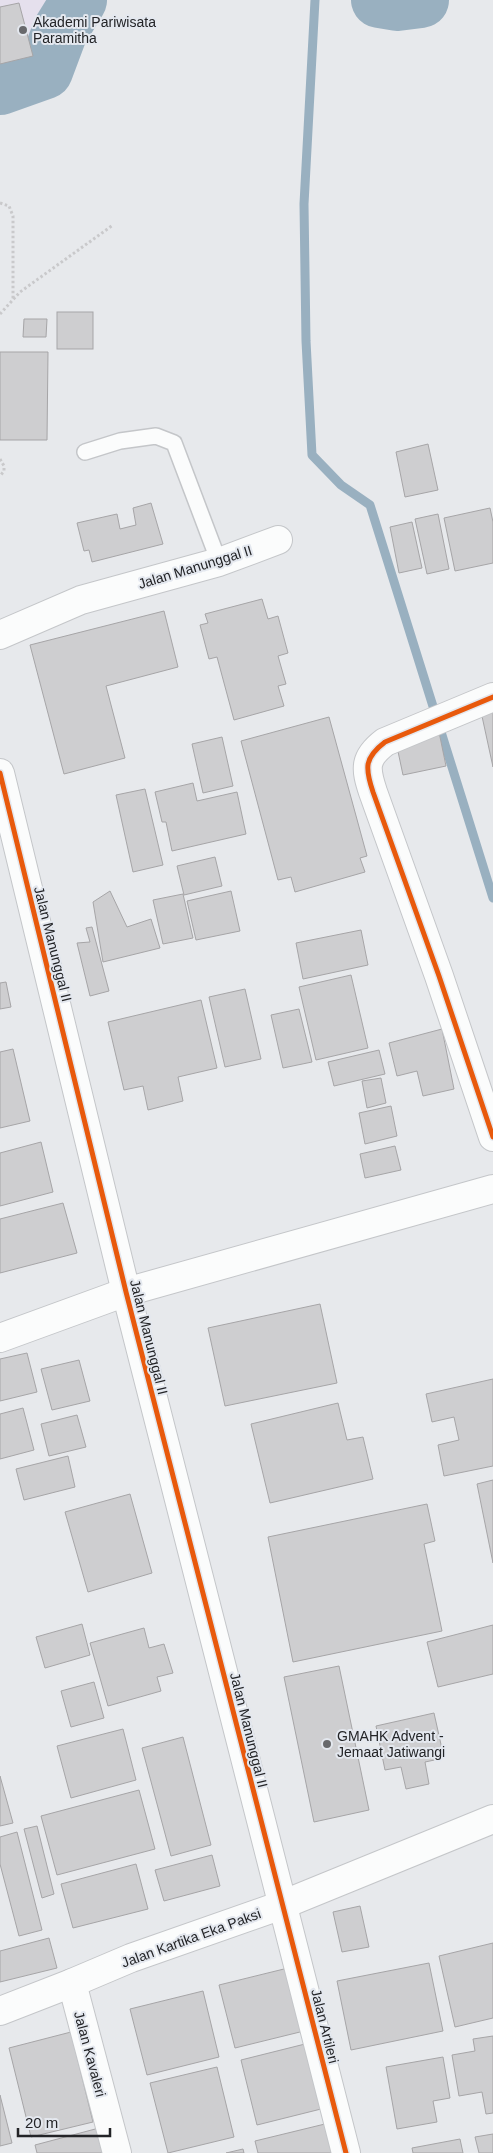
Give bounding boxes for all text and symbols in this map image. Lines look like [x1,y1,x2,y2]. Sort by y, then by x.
place label: Akademi Pariwisata Paramitha [33,14,156,46]
marker: Akademi Pariwisata Paramitha [17,24,29,36]
street label: Jalan Manunggal II [136,542,254,592]
street label: Jalan Manunggal II [31,885,75,1003]
street label: Jalan Manunggal II [127,1278,171,1396]
street label: Jalan Manunggal II [227,1671,271,1789]
place label: GMAHK Advent - Jemaat Jatiwangi [337,1728,445,1760]
marker: GMAHK Advent - Jemaat Jatiwangi [321,1738,333,1750]
street label: Jalan Kartika Eka Paksi [119,1905,263,1971]
street label: Jalan Artileri [308,1987,342,2065]
street label: Jalan Kavaleri [71,2009,109,2099]
scale bar [18,2106,110,2138]
text: 20 m [25,2114,58,2131]

